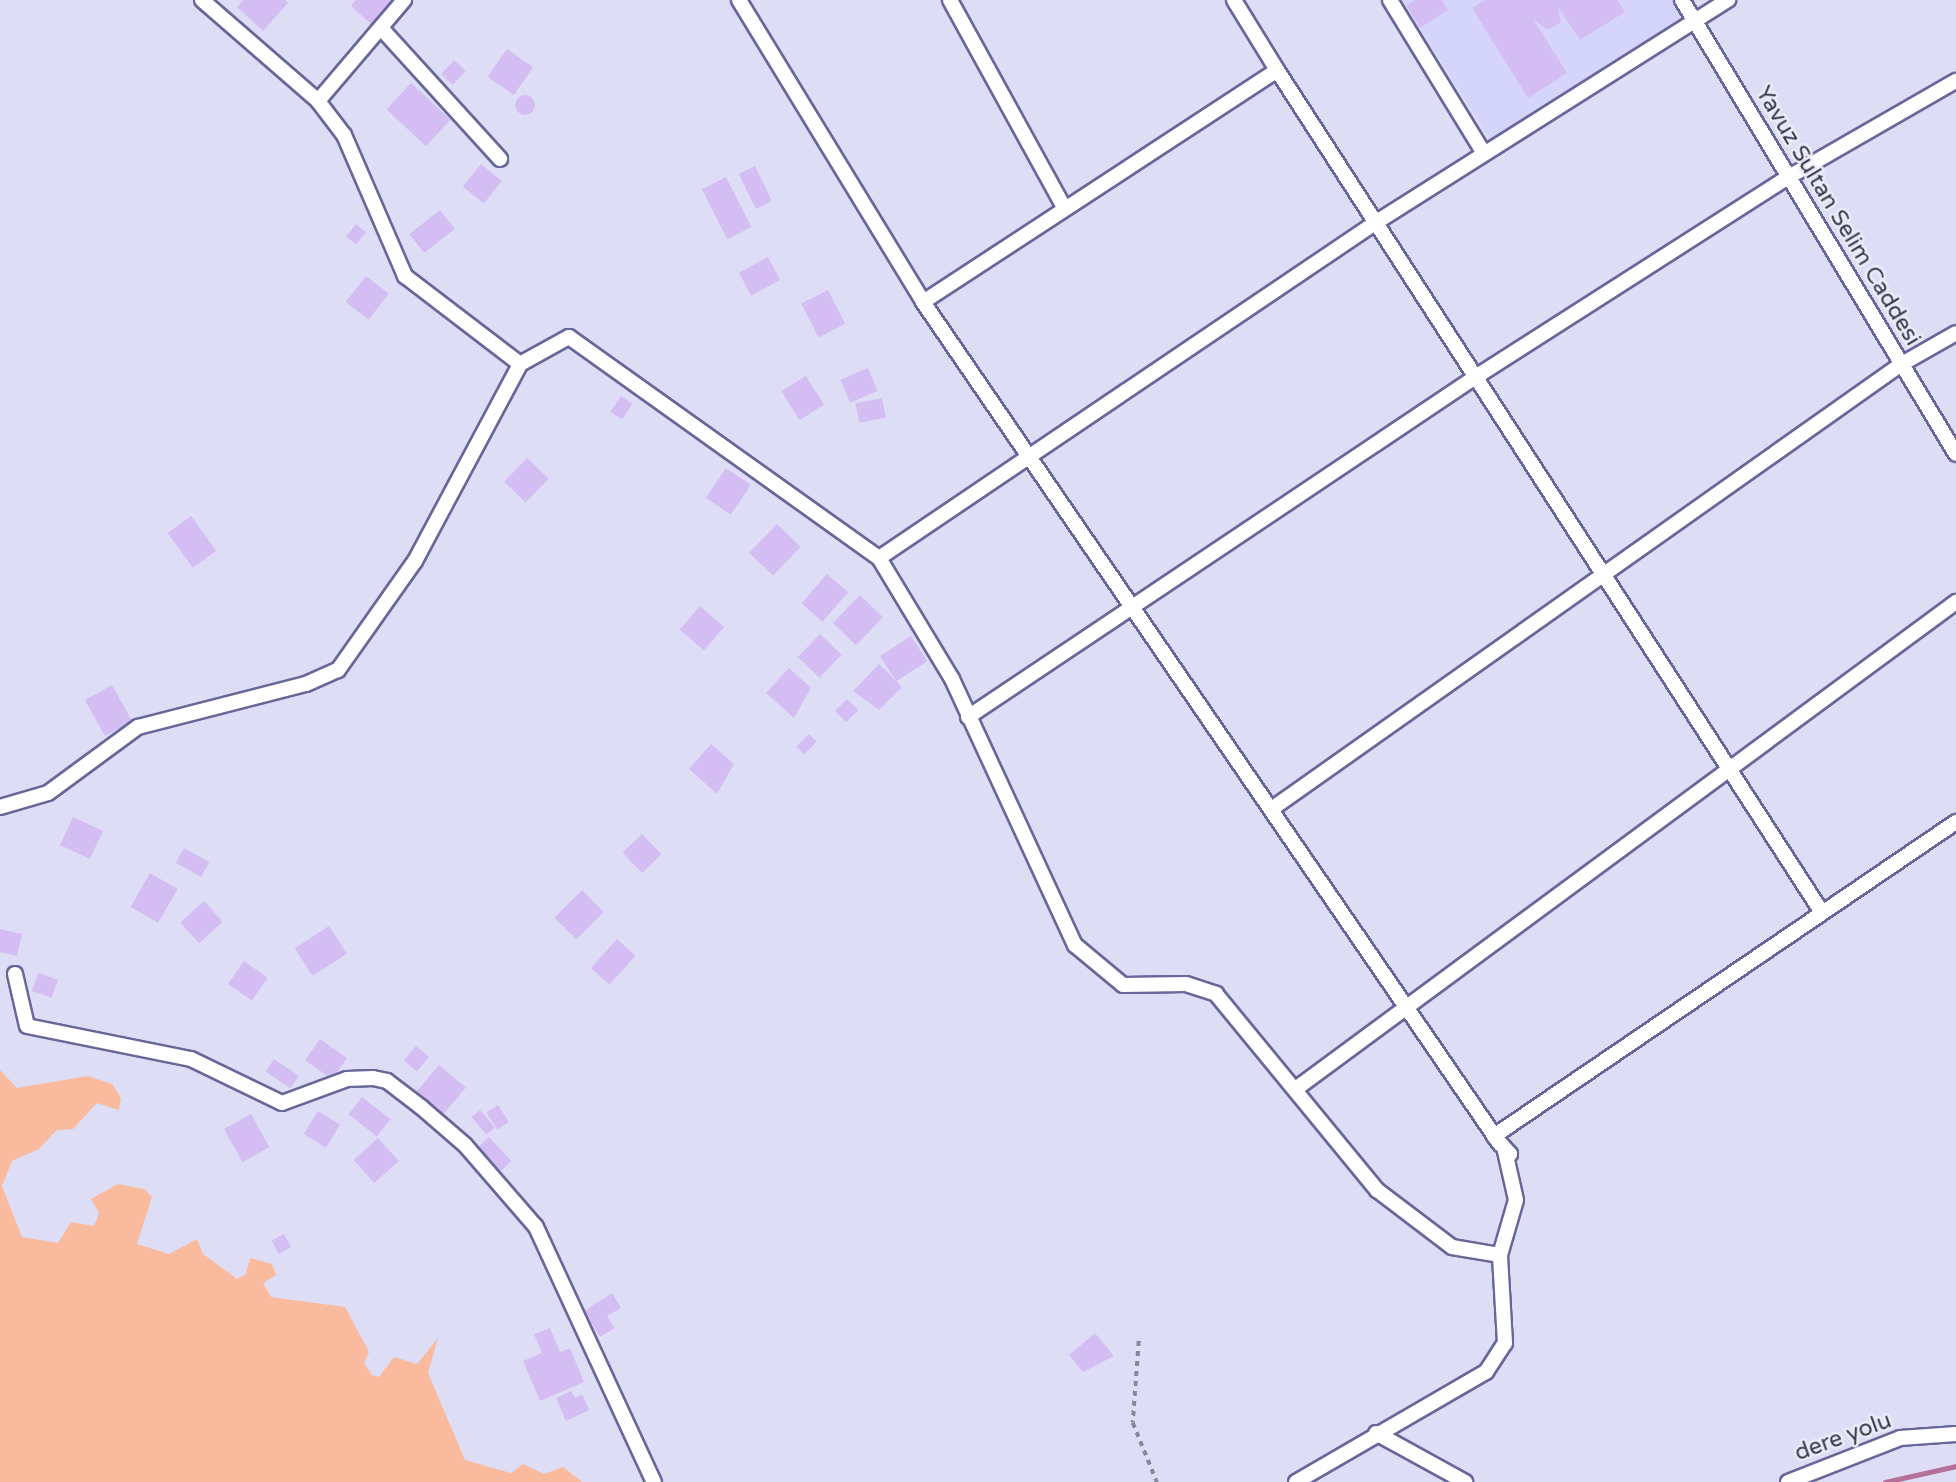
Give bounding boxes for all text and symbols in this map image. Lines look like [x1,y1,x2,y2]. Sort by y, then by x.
street label: Yavuz Sultan Selim Caddesi [1749,81,1927,351]
street label: dere yolu [1791,1407,1895,1467]

